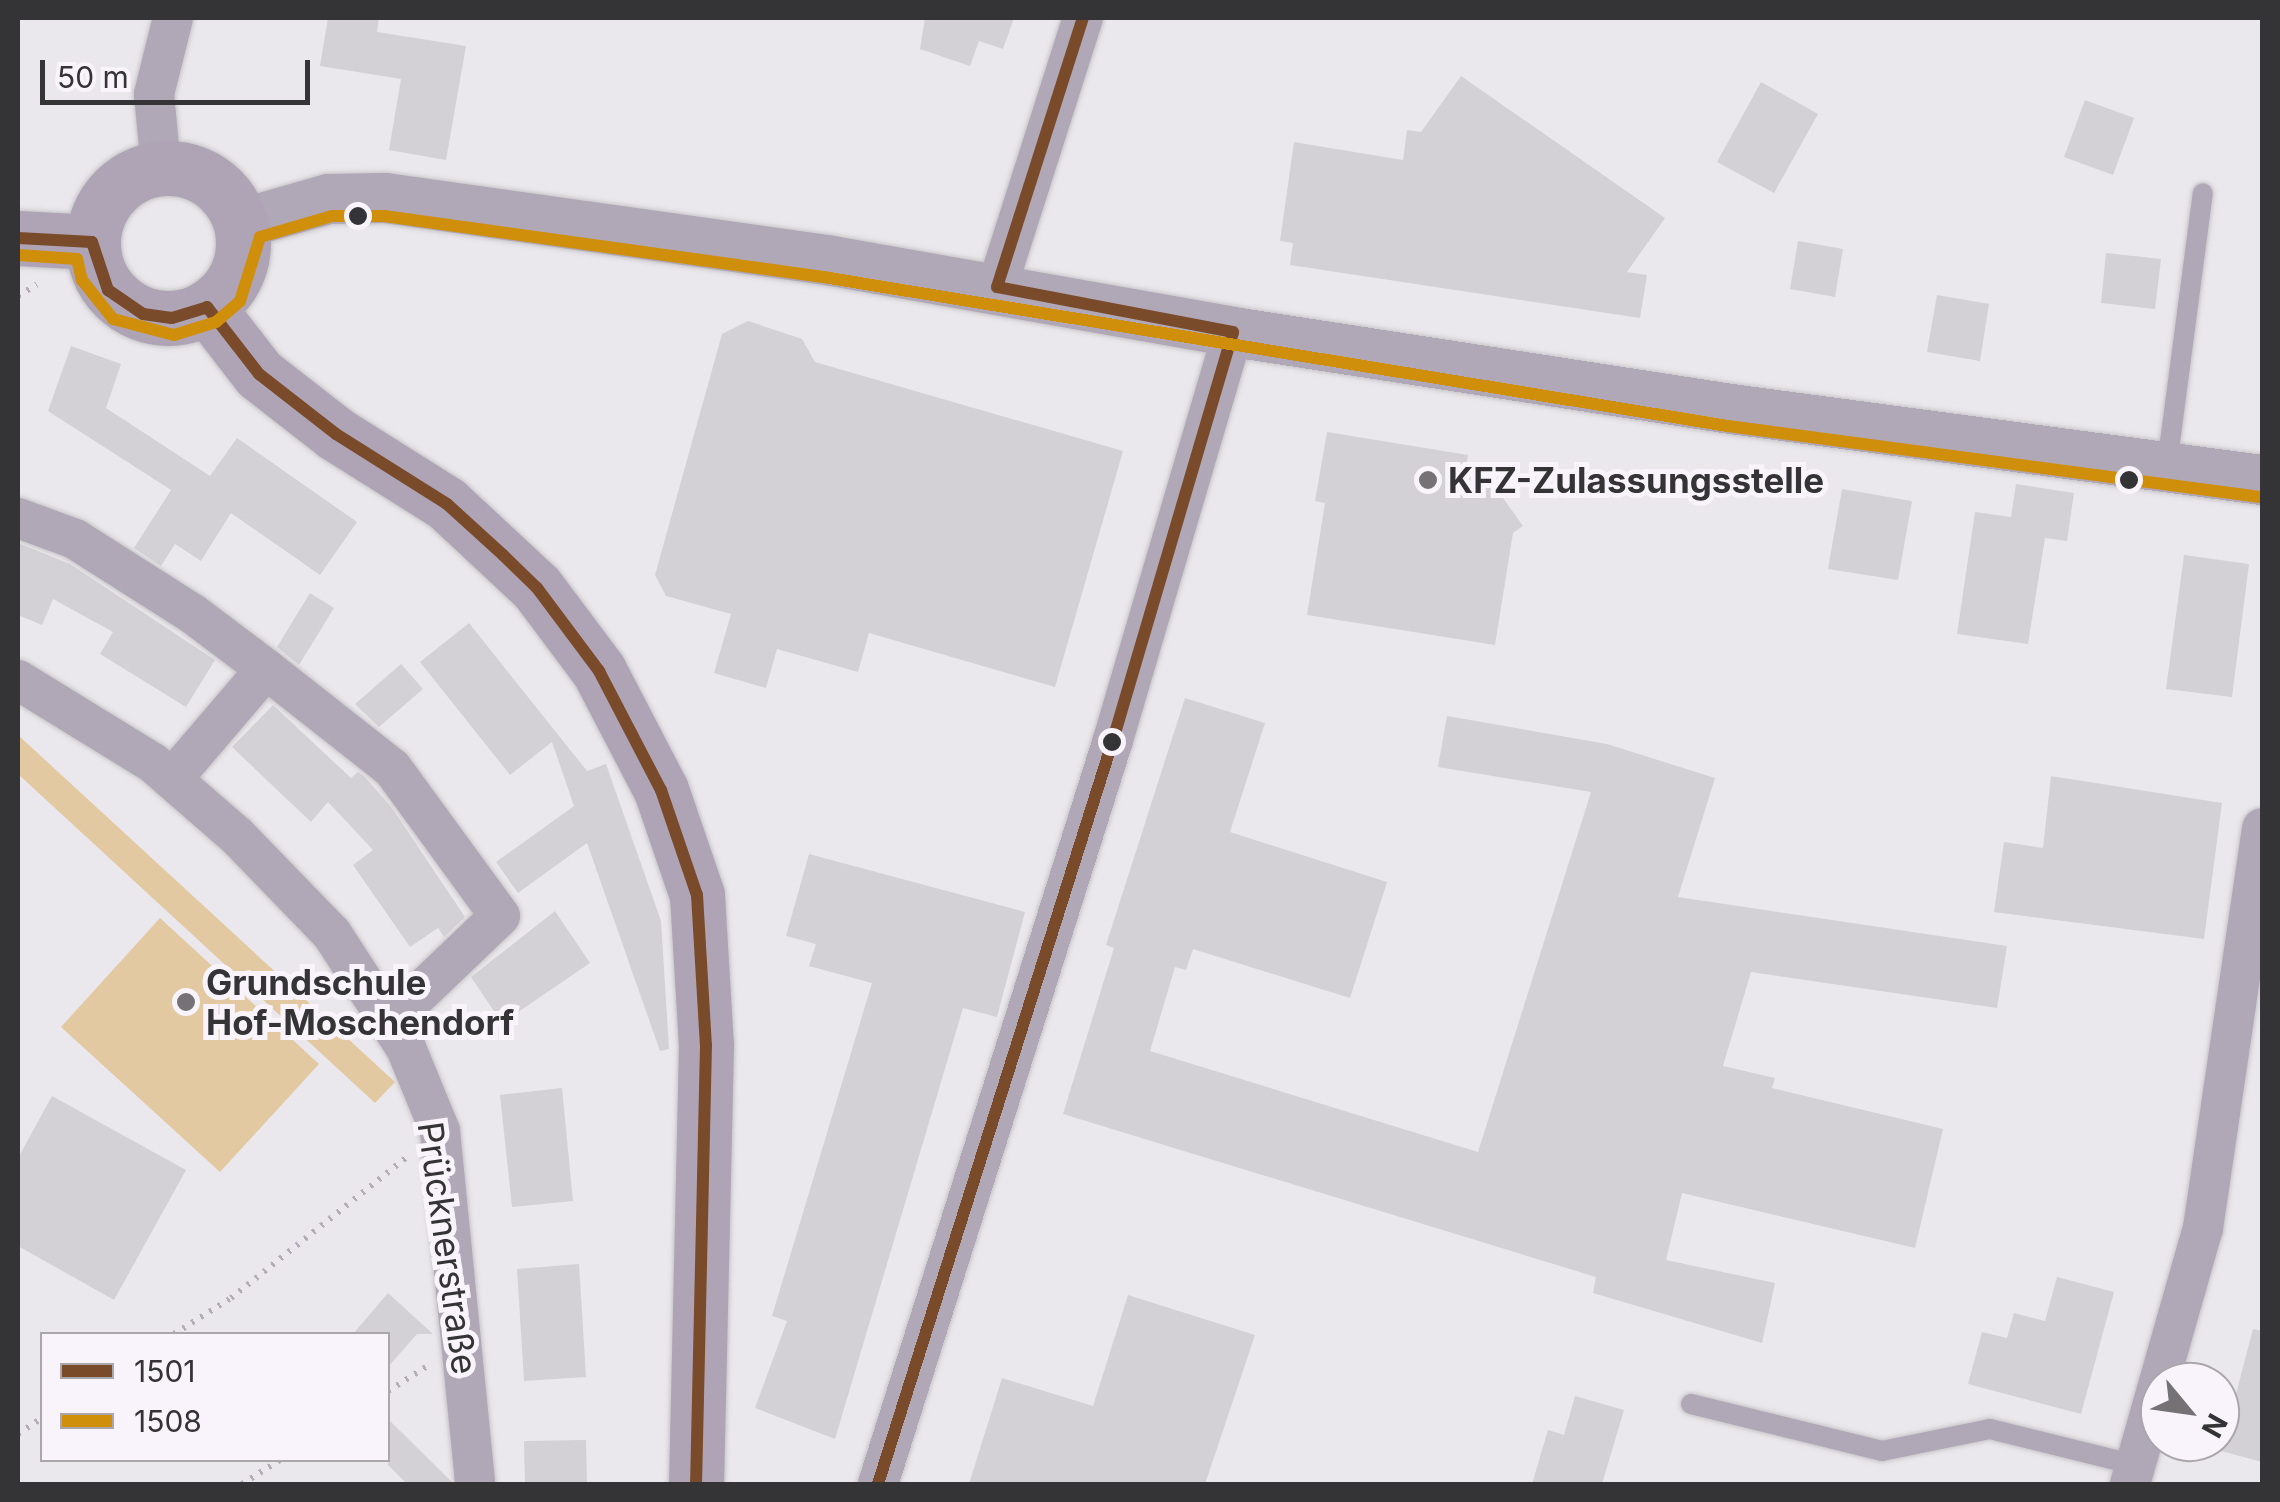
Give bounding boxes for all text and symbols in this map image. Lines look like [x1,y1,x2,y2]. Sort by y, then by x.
scale bar [45,40,315,102]
text: 50 m [57,59,129,95]
unlabelled marker [348,206,368,226]
place label: KFZ-Zulassungsstelle [1448,459,1824,501]
marker: KFZ-Zulassungsstelle [1417,469,1439,491]
unlabelled marker [2119,470,2139,490]
unlabelled marker [1102,732,1122,752]
place label: Grundschule Hof-Moschendorf [206,961,514,1043]
marker: Grundschule Hof-Moschendorf [175,991,197,1013]
street label: Prücknerstraße [410,1119,486,1377]
legend [40,1332,390,1462]
text: 1501 [134,1353,196,1389]
north arrow [2140,1362,2240,1462]
text: 1508 [134,1403,202,1439]
text: N [2194,1408,2235,1443]

